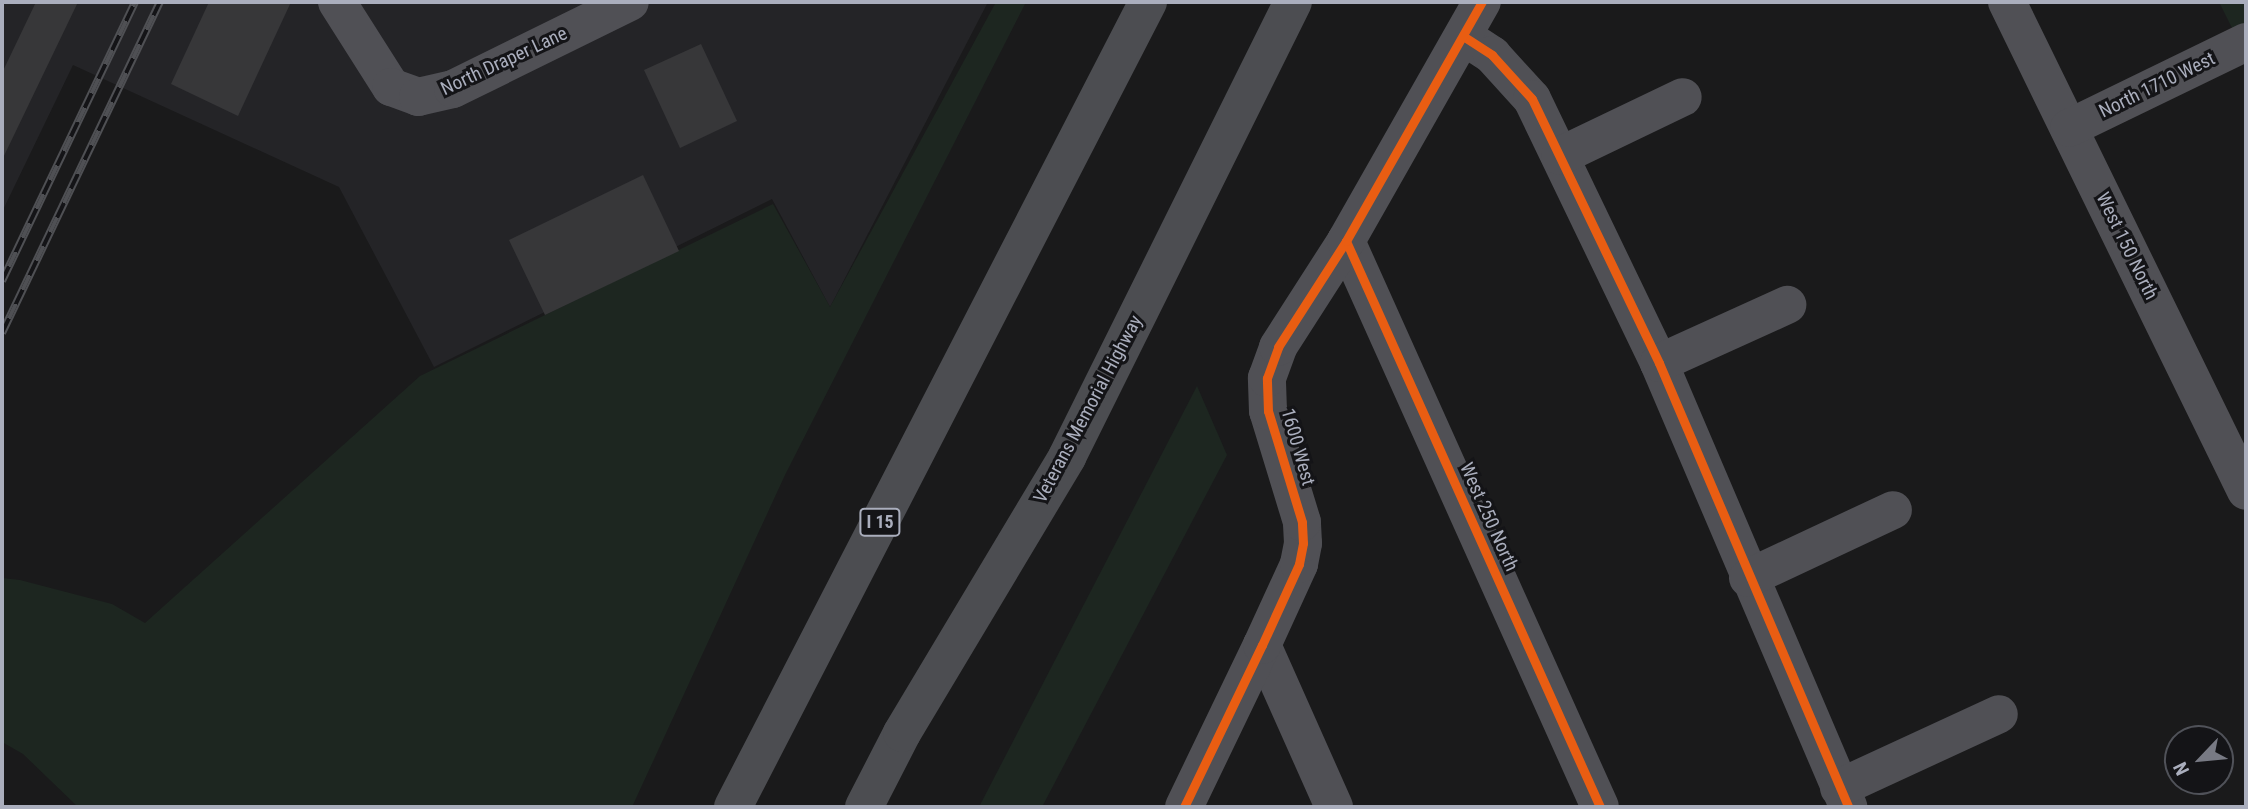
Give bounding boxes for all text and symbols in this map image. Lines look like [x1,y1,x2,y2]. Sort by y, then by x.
street label: North Draper Lane [437,22,571,100]
street label: North 1710 West [2095,47,2219,123]
street label: West 150 North [2091,189,2163,303]
street label: Veterans Memorial Highway [1029,311,1147,507]
street label: 1600 West [1276,406,1320,488]
street label: West 250 North [1455,459,1523,575]
road number: I 15 [859,508,901,536]
north arrow [2164,725,2234,795]
text: N [2169,758,2194,779]

